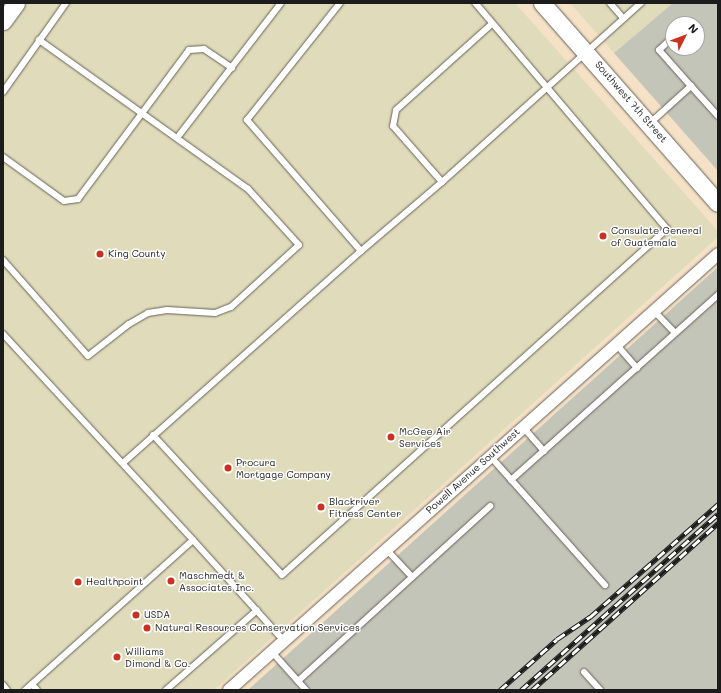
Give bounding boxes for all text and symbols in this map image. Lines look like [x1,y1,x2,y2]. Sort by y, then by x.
north arrow [665,16,705,56]
text: N [685,20,702,36]
street label: Southwest 7th Street [592,59,670,145]
place label: Consulate General of Guatemala [611,224,702,248]
marker: Consulate General of Guatemala [598,231,608,241]
place label: King County [108,248,165,260]
marker: King County [95,249,105,259]
place label: McGee Air Services [399,425,451,448]
street label: Powell Avenue Southwest [424,426,522,516]
marker: McGee Air Services [386,432,396,442]
place label: Procura Mortgage Company [236,456,331,480]
marker: Procura Mortgage Company [223,463,233,473]
place label: Blackriver Fitness Center [329,495,401,518]
marker: Blackriver Fitness Center [316,502,326,512]
place label: Maschmedt & Associates Inc. [179,569,254,592]
place label: Healthpoint [86,576,143,588]
marker: Maschmedt & Associates Inc. [166,576,176,586]
marker: Healthpoint [73,577,83,587]
place label: USDA [144,609,170,621]
marker: USDA [131,610,141,620]
place label: Natural Resources Conservation Services [155,622,360,634]
marker: Natural Resources Conservation Services [142,623,152,633]
place label: Williams Dimond & Co. [125,645,190,668]
marker: Williams Dimond & Co. [112,652,122,662]

